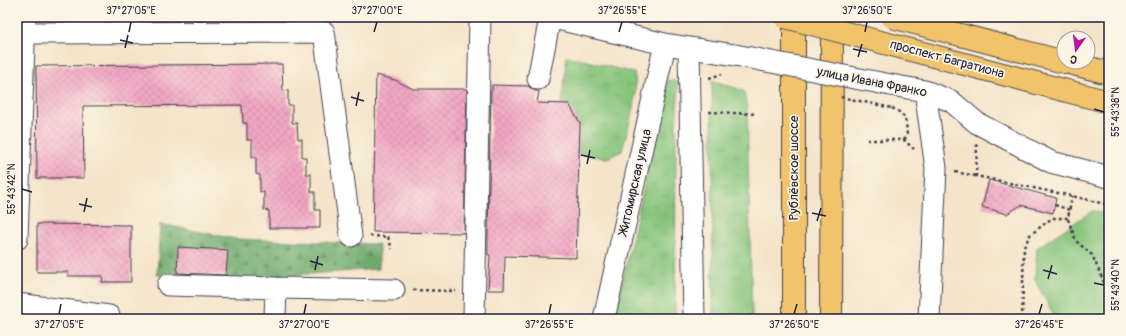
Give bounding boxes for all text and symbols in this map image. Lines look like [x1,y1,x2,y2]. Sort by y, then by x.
text: 37°27'05"E [106,5,156,17]
text: 37°27'00"E [351,5,403,17]
text: 37°26'55"E [598,5,646,17]
text: 37°26'50"E [842,5,892,17]
north arrow [1056,30,1096,70]
street label: проспект Багратиона [888,36,1006,82]
text: С [1069,52,1079,66]
street label: улица Ивана Франко [815,63,928,101]
text: 55°43'38"N [1110,87,1122,137]
street label: Рублёвское шоссе [786,115,802,221]
street label: Житомирская улица [615,127,655,238]
text: 55°43'42"N [6,163,18,214]
text: 55°43'40"N [1110,259,1122,311]
text: 37°27'05"E [34,319,84,331]
text: 37°27'00"E [278,319,330,331]
text: 37°26'55"E [525,319,573,331]
text: 37°26'50"E [769,319,819,331]
text: 37°26'45"E [1014,319,1064,331]

